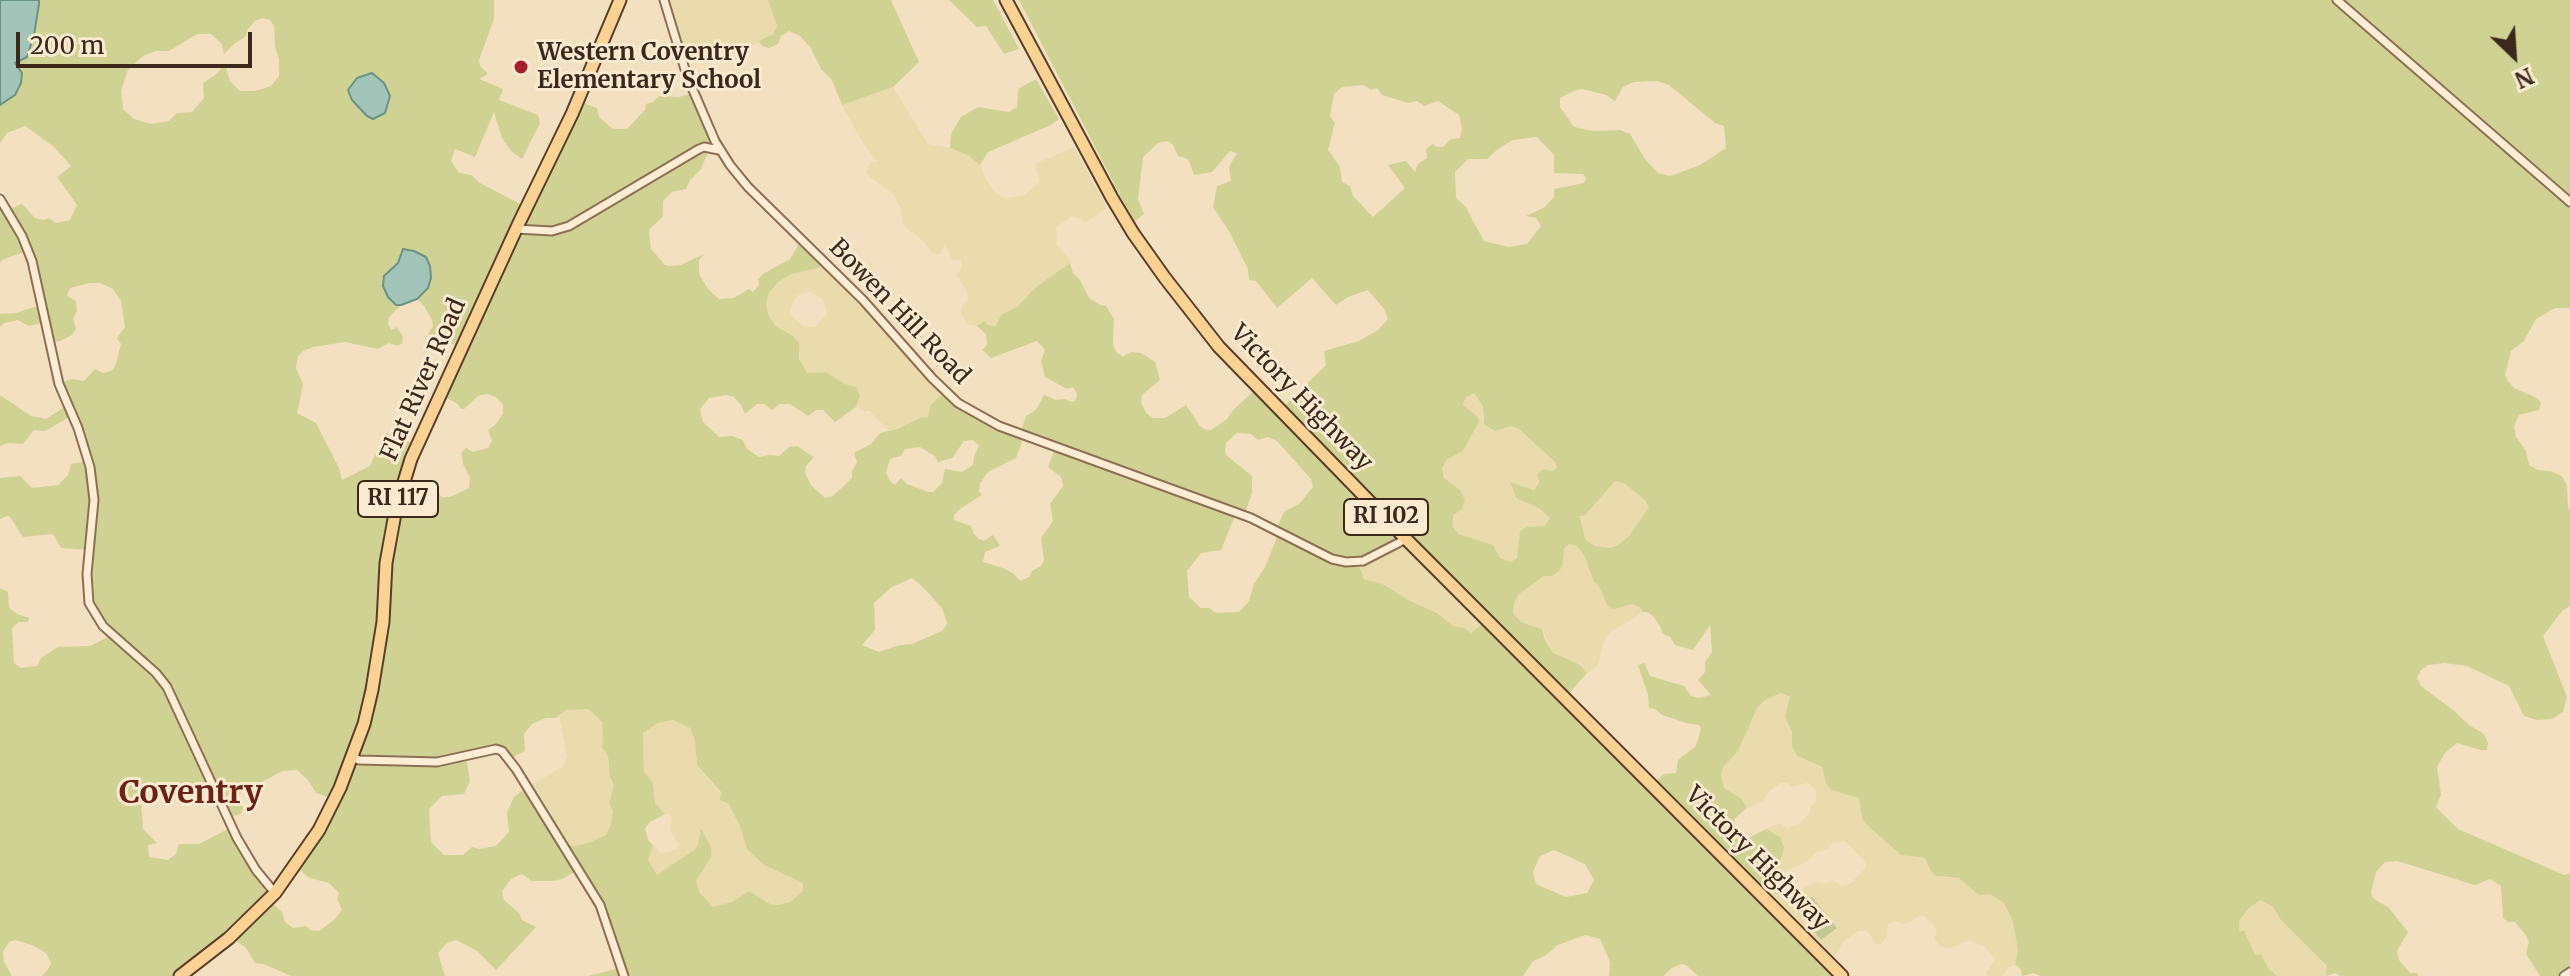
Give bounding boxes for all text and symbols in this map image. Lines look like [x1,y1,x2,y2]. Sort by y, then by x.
scale bar [20,16,256,66]
north arrow [2474,16,2554,96]
text: 200 m [30,30,104,61]
place label: Western Coventry Elementary School [537,39,761,95]
marker: Western Coventry Elementary School [512,58,530,76]
text: N [2510,61,2538,94]
street label: Bowen Hill Road [822,233,976,391]
street label: Flat River Road [375,294,473,466]
street label: Victory Highway [1224,319,1378,477]
road number: RI 117 [358,481,438,517]
road number: RI 102 [1344,499,1428,535]
district label: Coventry [119,775,263,813]
street label: Victory Highway [1679,781,1835,937]

